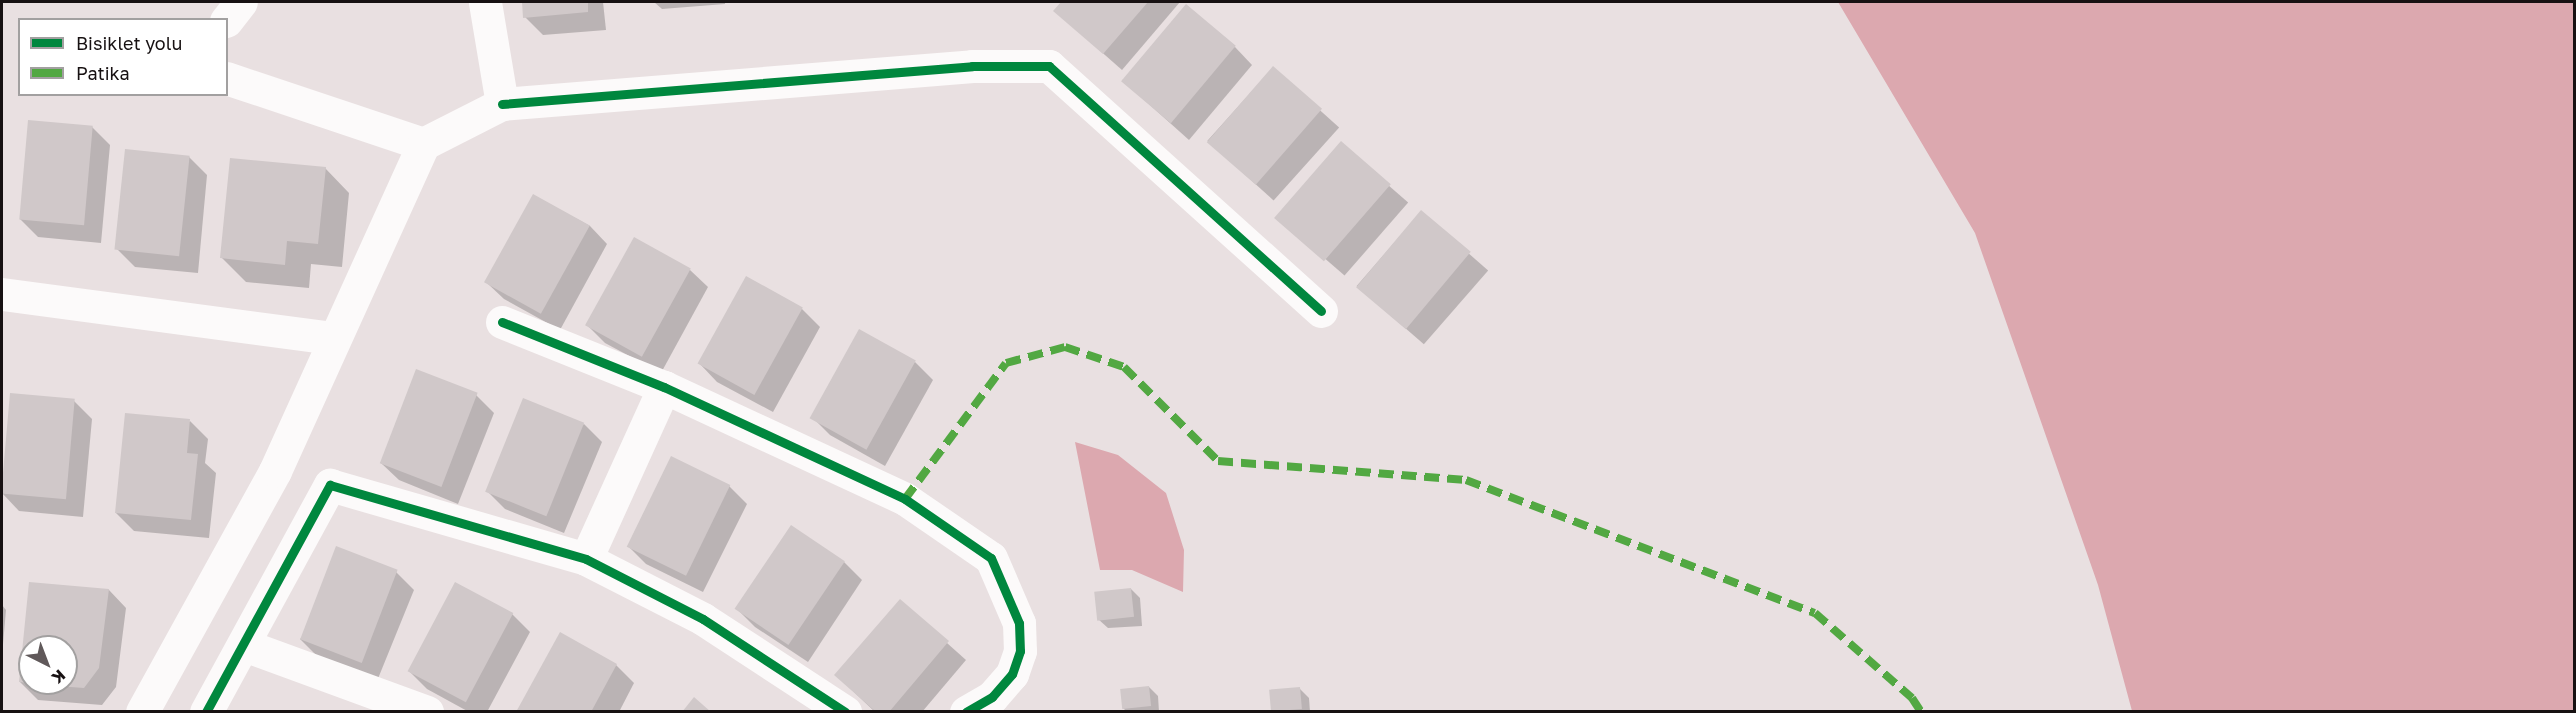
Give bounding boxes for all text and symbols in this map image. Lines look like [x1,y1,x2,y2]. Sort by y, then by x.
legend [18,18,228,96]
text: Bisiklet yolu [76,32,182,54]
text: Patika [76,62,130,84]
north arrow [18,635,78,695]
text: K [48,666,70,688]

